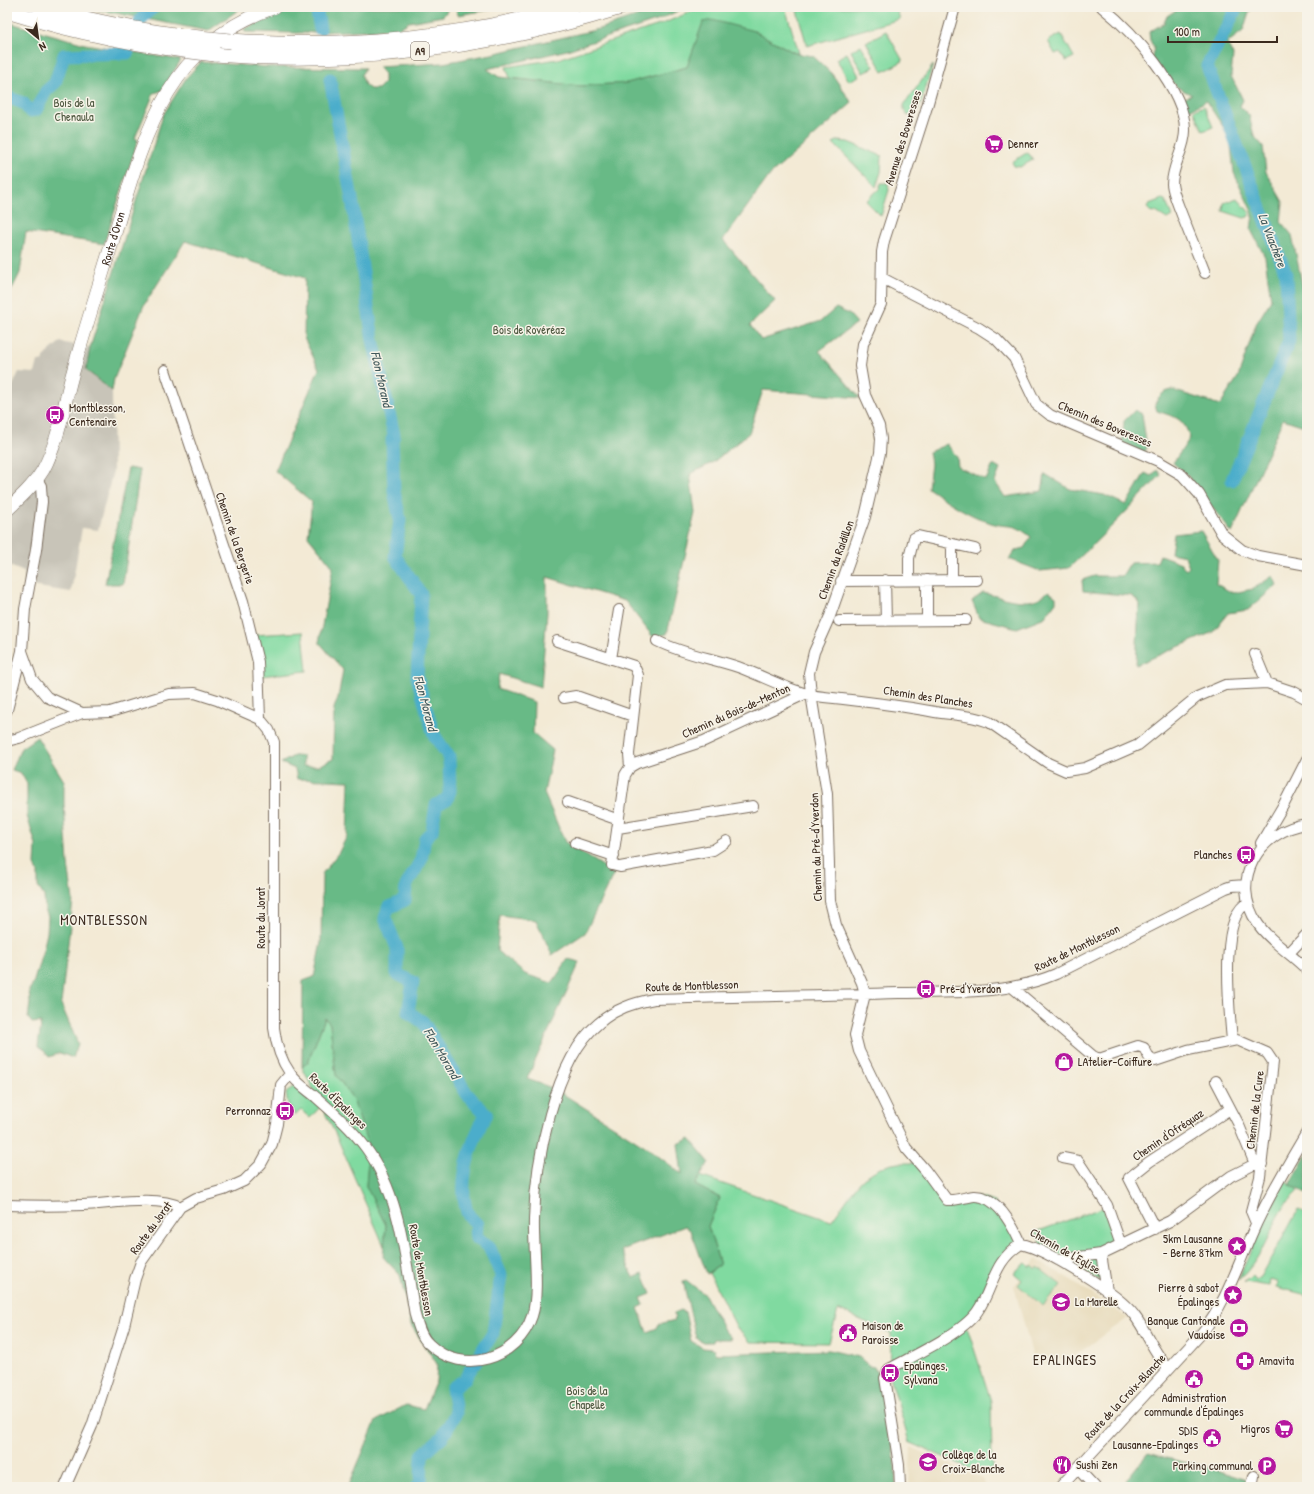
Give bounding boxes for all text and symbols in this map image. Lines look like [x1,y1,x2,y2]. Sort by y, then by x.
north arrow [18,18,58,58]
scale bar [1168,18,1277,44]
text: 100 m [1174,23,1200,40]
text: N [37,39,49,54]
road number: A9 [411,42,429,60]
street label: Avenue des Boveresses [880,88,925,187]
park label: Bois de la Chenaula [53,94,95,125]
supermarket icon: Denner [983,133,1005,155]
place label: Denner [1008,135,1039,152]
street label: Route d'Oron [97,210,129,267]
water label: La Vuachère [1254,210,1292,270]
park label: Bois de Rovéréaz [493,321,565,338]
water label: Flon Morand [367,349,398,410]
street label: Chemin des Boveresses [1055,396,1155,451]
place label: Montblesson, Centenaire [69,399,125,430]
bus stop icon: Montblesson, Centenaire [44,404,66,426]
street label: Chemin de la Bergerie [212,490,259,586]
street label: Chemin du Raidillon [813,518,858,602]
water label: Flon Morand [410,673,442,734]
street label: Chemin du Bois-de-Menton [679,679,793,742]
street label: Chemin des Planches [882,681,974,712]
street label: Chemin du Pré-d'Yverdon [805,792,826,902]
bus stop icon: Planches [1235,844,1257,866]
place label: Planches [1194,846,1232,863]
street label: Route du Jorat [252,886,269,949]
district label: MONTBLESSON [60,910,148,929]
street label: Route de Montblesson [1031,920,1122,976]
street label: Route de Montblesson [645,975,739,996]
bus stop icon: Pré-d'Yverdon [915,978,937,1000]
place label: Pré-d'Yverdon [940,980,1001,997]
water label: Flon Morand [420,1024,465,1083]
shop icon: LAtelier-Coiffure [1053,1051,1075,1073]
place label: LAtelier-Coiffure [1078,1053,1152,1070]
street label: Route d'Epalinges [306,1069,371,1133]
street label: Chemin de la Cure [1241,1069,1268,1150]
bus stop icon: Perronnaz [274,1100,296,1122]
place label: Perronnaz [226,1102,271,1119]
street label: Chemin d'Ofréquaz [1129,1104,1207,1165]
street label: Route du Jorat [126,1197,176,1258]
street label: Route de Montblesson [405,1223,438,1317]
street label: Chemin de l'Eglise [1027,1224,1104,1278]
place label: 5km Lausanne - Berne 87km [1163,1230,1223,1261]
place icon: 5km Lausanne - Berne 87km [1226,1235,1248,1257]
place label: Pierre à sabot Épalinges [1158,1279,1220,1310]
place icon: Pierre à sabot Épalinges [1222,1284,1244,1306]
school or university icon: La Marelle [1050,1291,1072,1313]
place label: La Marelle [1075,1293,1118,1310]
place label: Banque Cantonale Vaudoise [1147,1312,1225,1343]
place label: Maison de Paroisse [862,1317,904,1348]
bank icon: Banque Cantonale Vaudoise [1228,1317,1250,1339]
public building icon: Maison de Paroisse [837,1322,859,1344]
district label: EPALINGES [1033,1350,1097,1369]
street label: Route de la Croix-Blanche [1080,1350,1169,1444]
pharmacy icon: Amavita [1234,1350,1256,1372]
place label: Amavita [1259,1352,1294,1369]
place label: Epalinges, Sylvana [904,1357,948,1388]
bus stop icon: Epalinges, Sylvana [879,1362,901,1384]
public building icon: Administration communale d'Épalinges [1183,1368,1205,1390]
park label: Bois de la Chapelle [566,1382,608,1413]
place label: Administration communale d'Épalinges [1144,1389,1244,1420]
supermarket icon: Migros [1273,1418,1295,1440]
place label: Migros [1241,1420,1270,1437]
place label: SDIS Lausanne-Epalinges [1113,1422,1198,1453]
public building icon: SDIS Lausanne-Epalinges [1201,1427,1223,1449]
place label: Collège de la Croix-Blanche [942,1446,1005,1477]
school or university icon: Collège de la Croix-Blanche [917,1451,939,1473]
restaurant icon: Sushi Zen [1051,1454,1073,1476]
parking icon: Parking communal [1256,1455,1278,1477]
place label: Sushi Zen [1076,1456,1118,1473]
place label: Parking communal [1173,1457,1254,1474]

